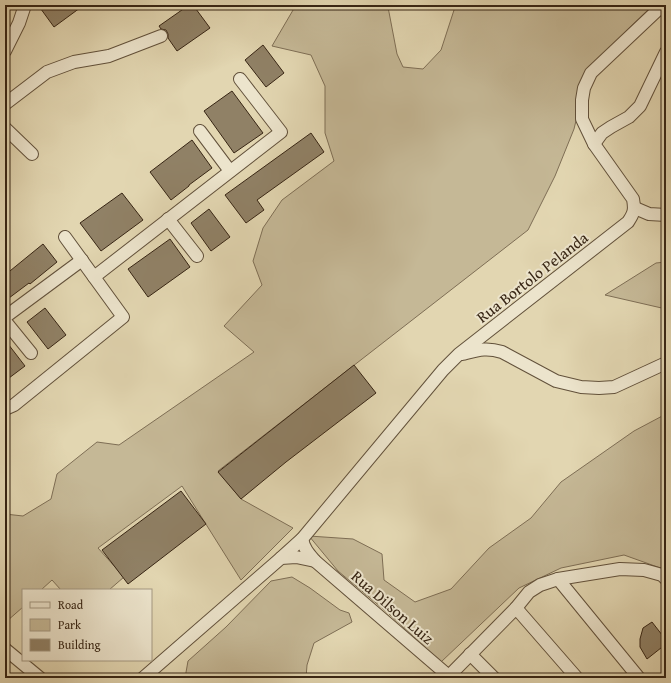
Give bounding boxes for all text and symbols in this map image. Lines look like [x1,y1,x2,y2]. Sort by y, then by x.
street label: Rua Bortolo Pelanda [471,225,593,328]
street label: Rua Dilson Luiz [346,564,440,650]
legend [22,589,152,661]
text: Road [58,596,84,613]
text: Park [58,616,82,633]
text: Building [58,636,101,653]

